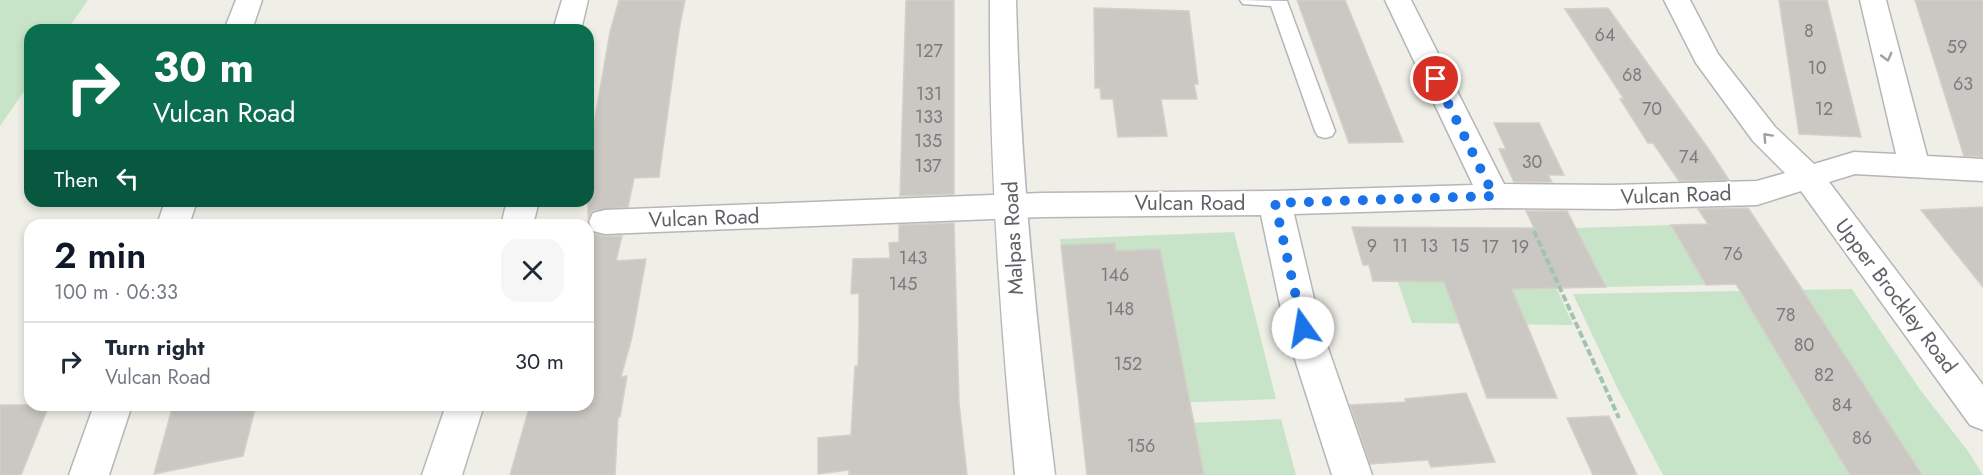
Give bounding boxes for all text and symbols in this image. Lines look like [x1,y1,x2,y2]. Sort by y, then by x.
house number: 8 [1804,18,1814,44]
house number: 64 [1595,22,1615,48]
house number: 59 [1947,34,1967,60]
text: 30 m [153,37,254,98]
house number: 127 [915,38,943,64]
icon: right [54,48,132,126]
one-way arrow [1880,51,1893,61]
pin [1410,53,1461,104]
house number: 10 [1808,55,1827,81]
icon: arrive [1419,62,1452,95]
house number: 68 [1622,62,1642,88]
house number: 63 [1953,71,1973,97]
house number: 131 [916,81,942,107]
text: Vulcan Road [153,93,296,132]
house number: 70 [1642,96,1662,122]
house number: 12 [1815,96,1833,122]
house number: 133 [915,104,943,130]
house number: 135 [914,128,942,154]
one-way arrow [1764,133,1775,144]
house number: 74 [1679,144,1699,170]
house number: 30 [1522,149,1543,175]
house number: 137 [914,153,942,179]
icon: left [111,162,144,195]
text: Then [54,163,99,195]
street label: Vulcan Road [1620,178,1732,212]
street label: Malpas Road [995,180,1031,296]
street label: Vulcan Road [1134,188,1246,218]
street label: Vulcan Road [648,201,760,235]
street label: Upper Brockley Road [1828,212,1964,380]
text: 2 min [54,229,146,281]
house number: 9 [1367,233,1377,259]
house number: 11 [1392,233,1408,259]
house number: 13 [1420,233,1438,259]
house number: 15 [1451,233,1469,259]
house number: 17 [1481,234,1499,260]
house number: 19 [1511,234,1529,260]
button: close [501,239,564,302]
house number: 76 [1723,241,1743,267]
house number: 143 [899,245,927,271]
house number: 146 [1101,262,1129,288]
house number: 145 [889,271,917,297]
text: 100 m · 06:33 [54,278,178,307]
house number: 148 [1106,296,1134,322]
position arrow [1271,296,1335,360]
house number: 78 [1776,302,1796,328]
text: Turn right [105,331,205,363]
house number: 80 [1794,332,1815,358]
icon: right [54,345,87,378]
text: 30 m [515,345,564,377]
house number: 152 [1114,351,1142,377]
house number: 82 [1814,362,1834,388]
text: Vulcan Road [105,363,211,392]
house number: 84 [1832,392,1852,418]
house number: 86 [1852,425,1872,451]
house number: 156 [1127,433,1155,459]

